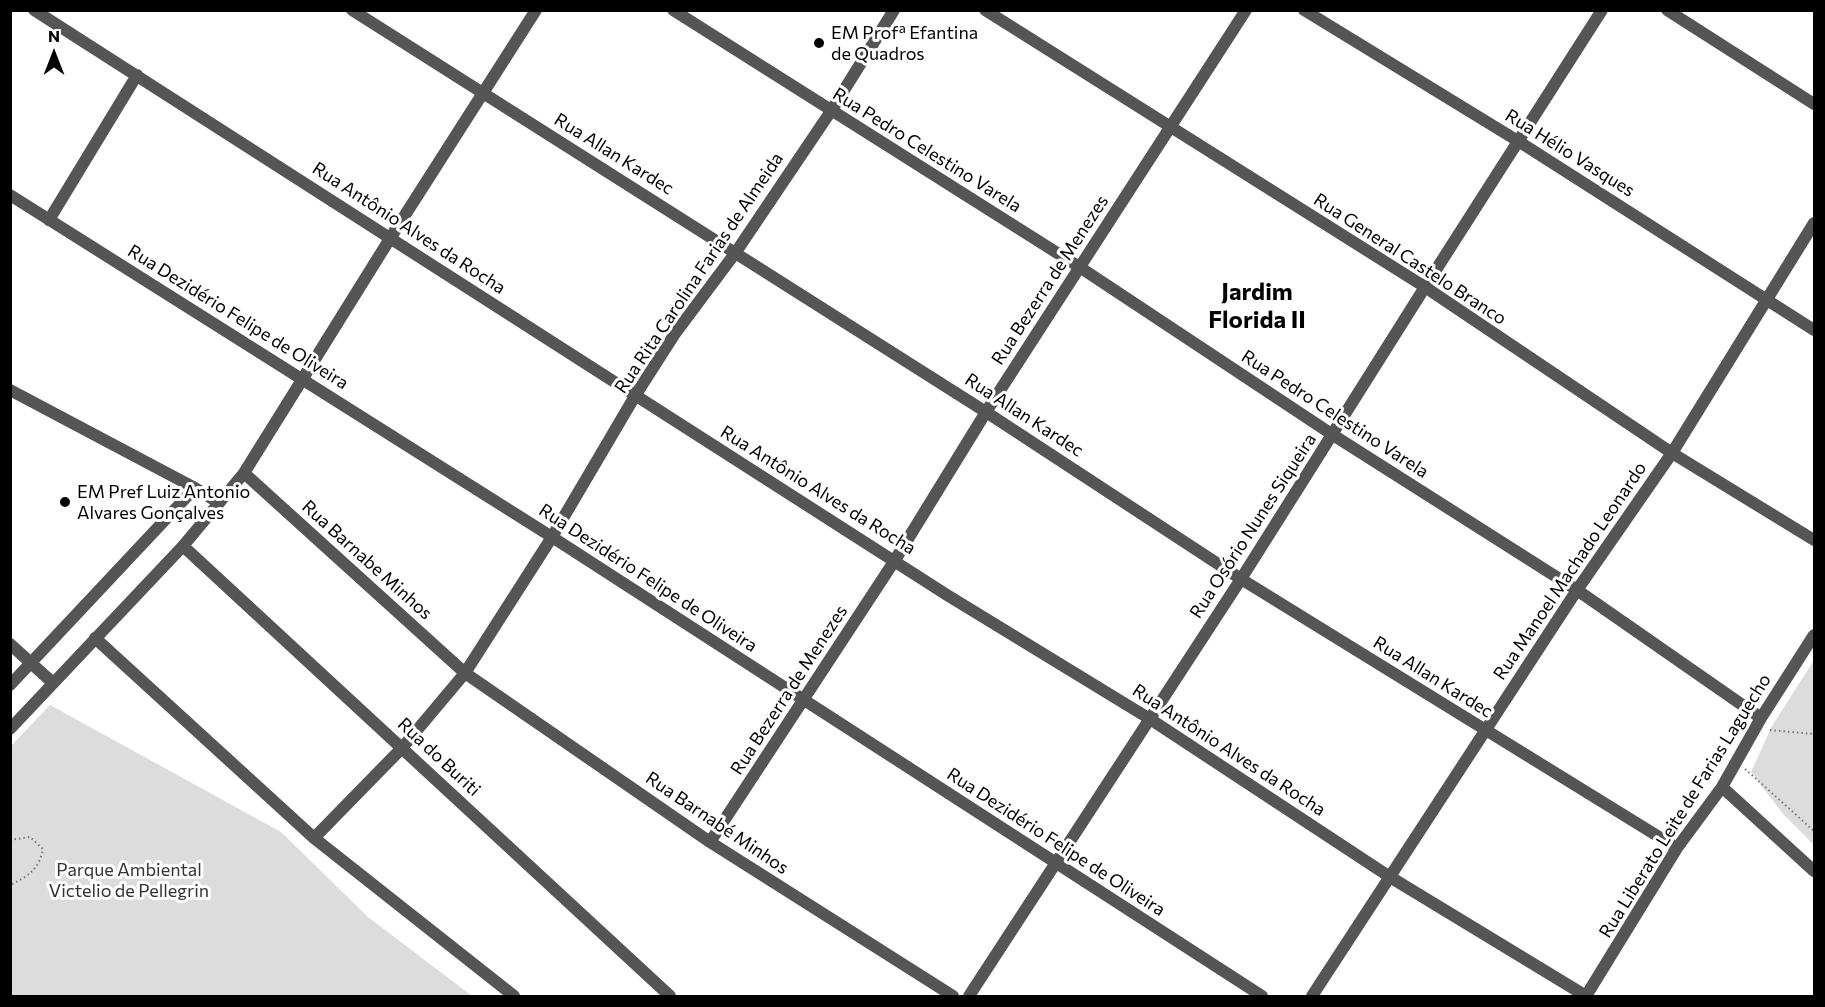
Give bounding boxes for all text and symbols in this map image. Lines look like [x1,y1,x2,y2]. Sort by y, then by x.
place label: EM Profª Efantina de Quadros [831,22,978,64]
north arrow [24,24,84,84]
text: N [48,26,60,45]
marker: EM Profª Efantina de Quadros [812,36,826,50]
street label: Rua Pedro Celestino Varela [829,83,1025,217]
street label: Rua Hélio Vasques [1501,104,1639,202]
street label: Rua Allan Kardec [550,109,678,199]
street label: Rua Rita Carolina Farias de Almeida [610,149,788,397]
street label: Rua Antônio Alves da Rocha [308,157,510,299]
street label: Rua General Castelo Branco [1310,189,1510,329]
street label: Rua Bezerra de Menezes [987,191,1113,369]
street label: Rua Dezidério Felipe de Oliveira [124,240,352,394]
district label: Jardim Florida II [1208,278,1306,334]
street label: Rua Pedro Celestino Varela [1237,345,1433,483]
street label: Rua Allan Kardec [961,369,1087,461]
street label: Rua Antônio Alves da Rocha [716,421,920,559]
street label: Rua Osório Nunes Siqueira [1185,430,1321,622]
street label: Rua Manoel Machado Leonardo [1489,458,1651,684]
place label: EM Pref Luiz Antonio Alvares Gonçalves [77,481,250,524]
marker: EM Pref Luiz Antonio Alvares Gonçalves [58,495,72,509]
street label: Rua Barnabe Minhos [297,496,437,624]
street label: Rua Dezidério Felipe de Oliveira [535,499,761,657]
street label: Rua Bezerra de Menezes [726,601,852,779]
street label: Rua Allan Kardec [1369,632,1497,722]
street label: Rua Liberato Leite de Farias Laguecho [1594,670,1776,942]
street label: Rua Antônio Alves da Rocha [1128,679,1330,821]
street label: Rua do Buriti [393,713,485,801]
street label: Rua Dezidério Felipe de Oliveira [943,763,1169,921]
street label: Rua Barnabé Minhos [641,767,793,879]
park label: Parque Ambiental Victelio de Pellegrin [49,859,209,902]

